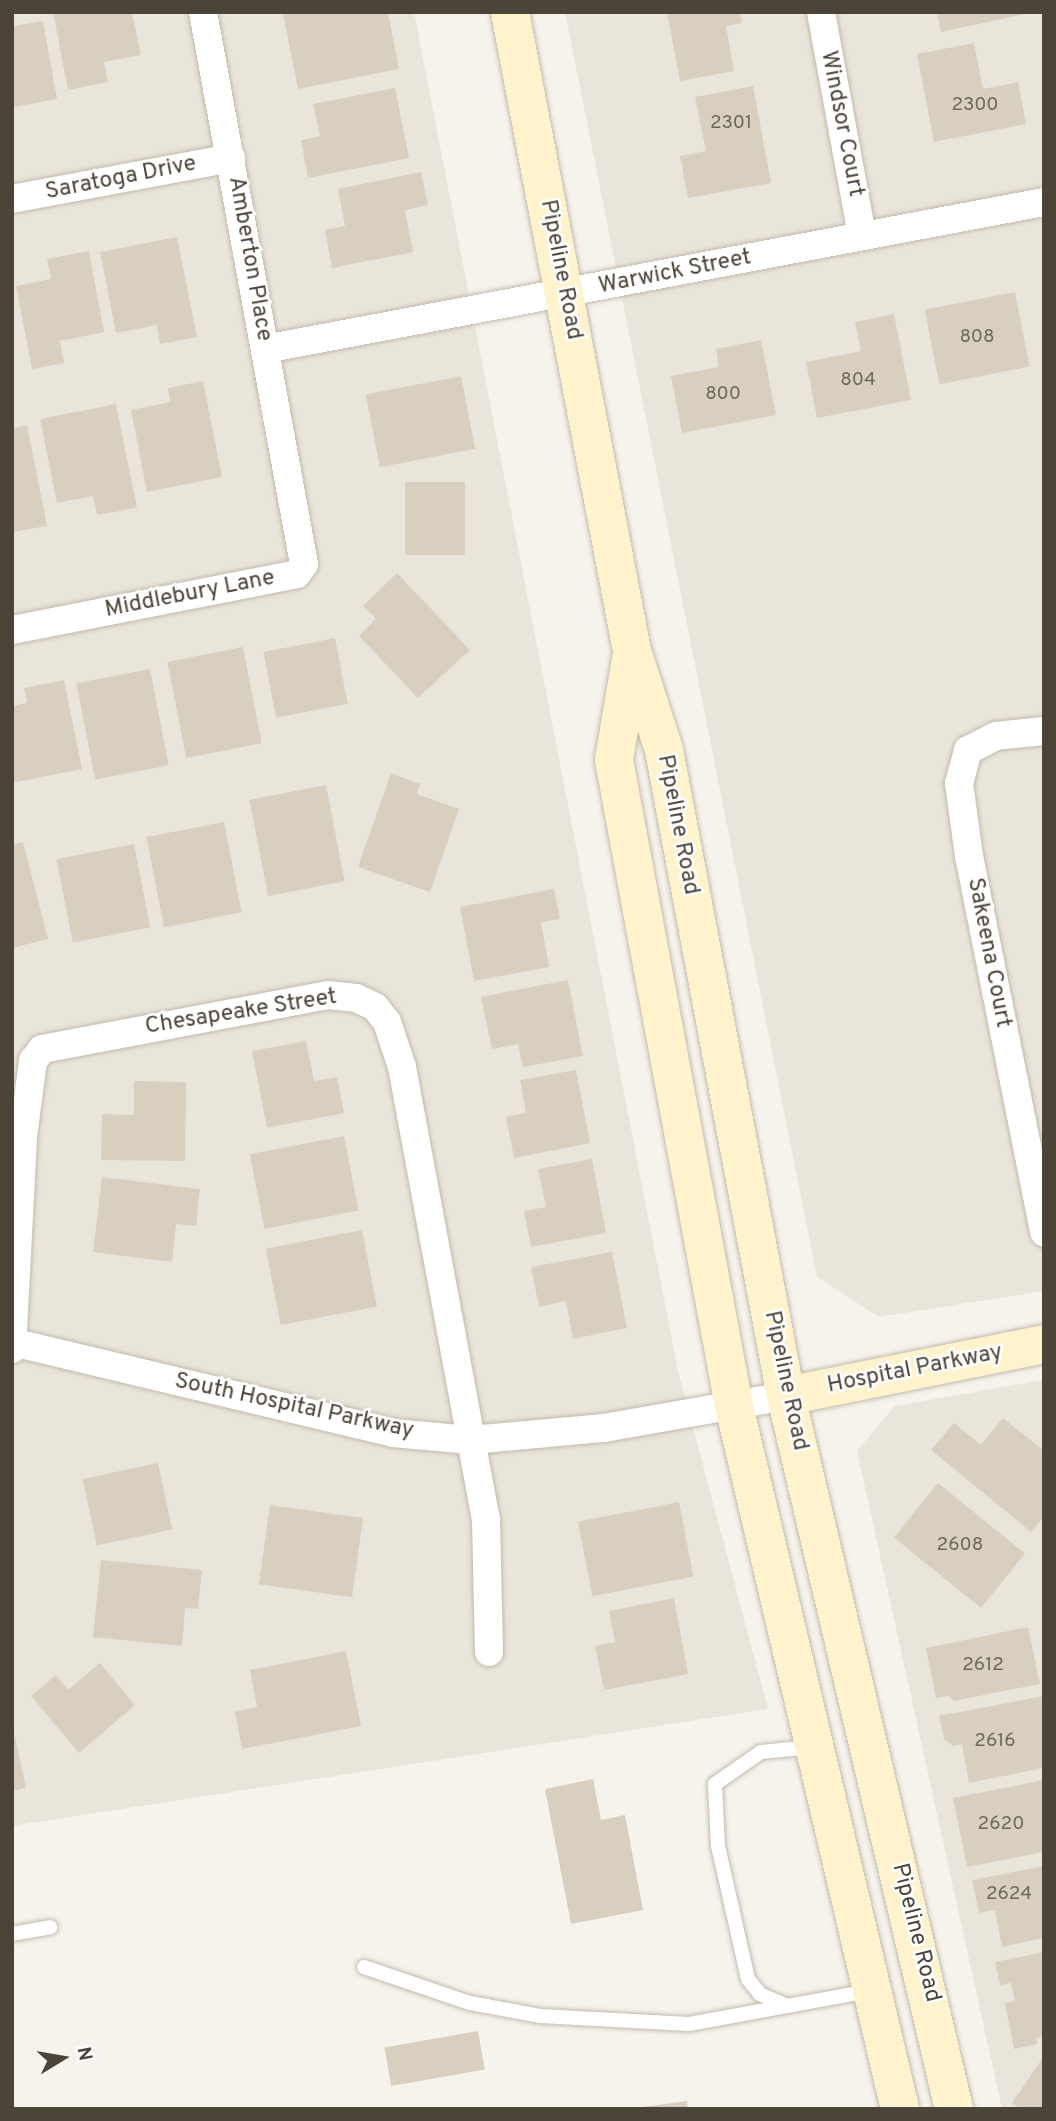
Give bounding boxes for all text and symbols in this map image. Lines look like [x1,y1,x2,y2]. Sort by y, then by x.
street label: Windsor Court [813,49,869,199]
house number: 2300 [951,95,999,117]
house number: 2301 [710,113,752,135]
street label: Saratoga Drive [43,151,199,207]
street label: Amberton Place [221,174,277,344]
street label: Pipeline Road [533,198,587,342]
street label: Warwick Street [596,245,754,301]
house number: 808 [959,327,995,349]
house number: 804 [840,370,876,392]
house number: 800 [705,384,741,406]
street label: Middlebury Lane [103,565,277,625]
street label: Pipeline Road [650,753,704,897]
street label: Sakeena Court [960,876,1016,1030]
street label: Chesapeake Street [143,984,339,1042]
street label: Pipeline Road [757,1309,813,1453]
street label: Hospital Parkway [825,1339,1005,1401]
street label: South Hospital Parkway [172,1368,416,1446]
house number: 2608 [937,1535,983,1557]
house number: 2612 [962,1655,1004,1677]
house number: 2616 [974,1731,1016,1753]
house number: 2620 [978,1814,1024,1836]
street label: Pipeline Road [884,1861,946,2005]
house number: 2624 [986,1884,1032,1906]
north arrow [28,2023,98,2093]
text: N [71,2045,97,2063]

